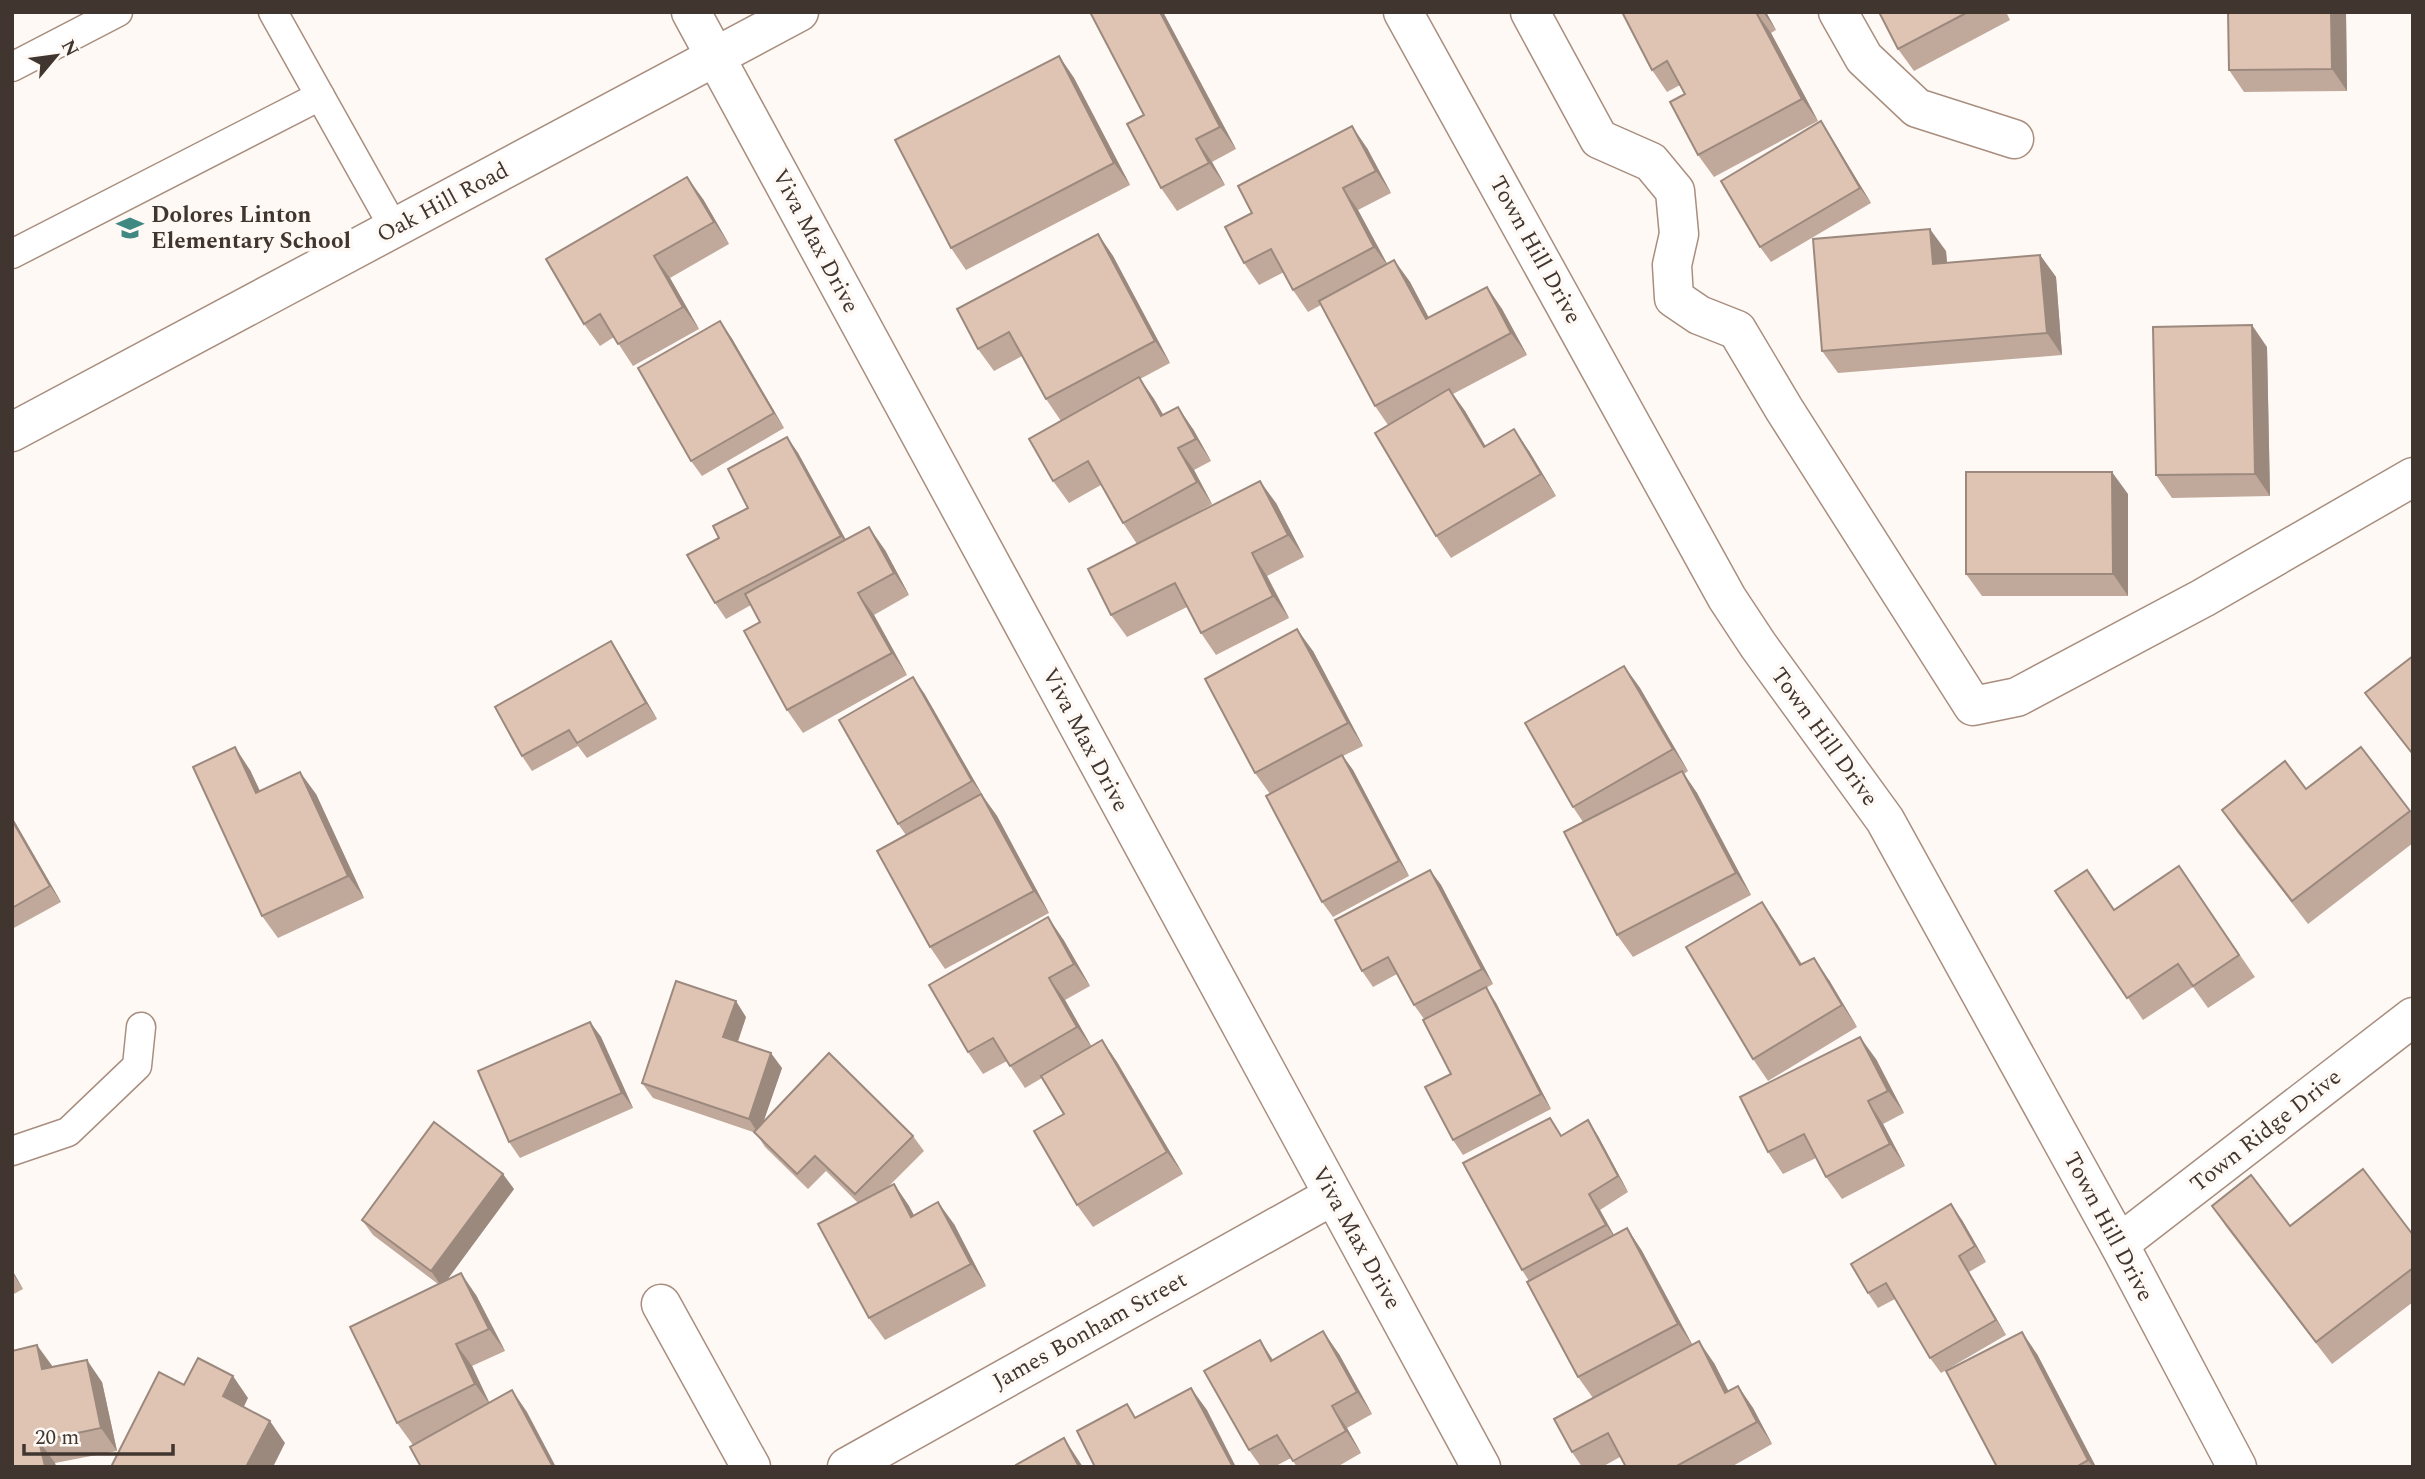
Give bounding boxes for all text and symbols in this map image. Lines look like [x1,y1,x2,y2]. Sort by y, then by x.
north arrow [21,21,91,91]
text: N [53,35,86,62]
street label: Oak Hill Road [371,153,515,253]
street label: Viva Max Drive [762,163,868,319]
street label: Town Hill Drive [1480,170,1590,330]
place label: Dolores Linton Elementary School [151,198,351,259]
school or university icon: Dolores Linton Elementary School [115,213,145,243]
street label: Town Hill Drive [1761,660,1887,814]
street label: Viva Max Drive [1032,662,1138,818]
street label: Town Ridge Drive [2183,1061,2349,1201]
street label: Town Hill Drive [2054,1146,2162,1308]
street label: Viva Max Drive [1302,1160,1410,1316]
street label: James Bonham Street [986,1263,1194,1399]
scale bar [24,1412,173,1456]
text: 20 m [35,1422,79,1454]

